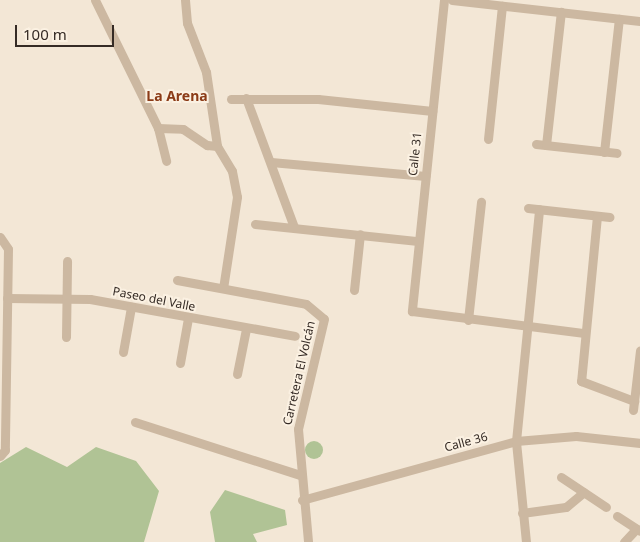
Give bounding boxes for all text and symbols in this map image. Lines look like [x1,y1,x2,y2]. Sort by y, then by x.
scale bar [18,15,116,47]
text: 100 m [23,24,67,44]
district label: La Arena [146,88,208,104]
street label: Calle 31 [406,131,424,177]
street label: Paseo del Valle [111,284,197,314]
street label: Carretera El Volcán [280,319,318,427]
street label: Calle 36 [443,429,489,455]

